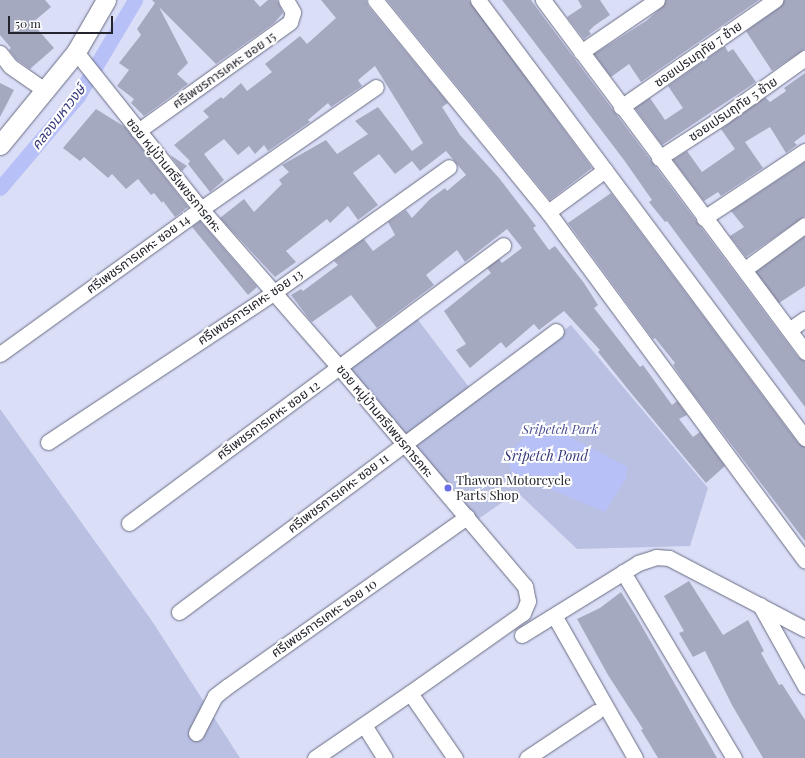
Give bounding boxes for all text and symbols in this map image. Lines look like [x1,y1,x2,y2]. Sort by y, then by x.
scale bar [10,8,115,34]
text: 50 m [15,15,41,31]
street label: ซอยเปรมฤทัย 7 ซ้าย [651,18,745,90]
street label: ศรีเพชรการเคหะ ซอย 15 [169,28,279,112]
street label: ซอยเปรมฤทัย 5 ซ้าย [686,73,780,145]
water label: คลองมหาวงษ์ [27,81,89,153]
street label: ซอย หมู่บ้านศรีเพชรการคหะ [123,115,225,235]
street label: ศรีเพชรการเคหะ ซอย 14 [83,211,193,297]
street label: ศรีเพชรการเคหะ ซอย 13 [195,266,305,348]
street label: ซอย หมู่บ้านศรีเพชรการคหะ [333,361,437,481]
street label: ศรีเพชรการเคหะ ซอย 12 [213,377,323,463]
park label: Sripetch Park [522,421,598,437]
water label: Sripetch Pond [504,448,588,464]
street label: ศรีเพชรการเคหะ ซอย 11 [284,450,392,536]
place label: Thawon Motorcycle Parts Shop [456,473,571,504]
marker: Thawon Motorcycle Parts Shop [443,483,453,493]
street label: ศรีเพชรการเคหะ ซอย 10 [268,576,380,660]

